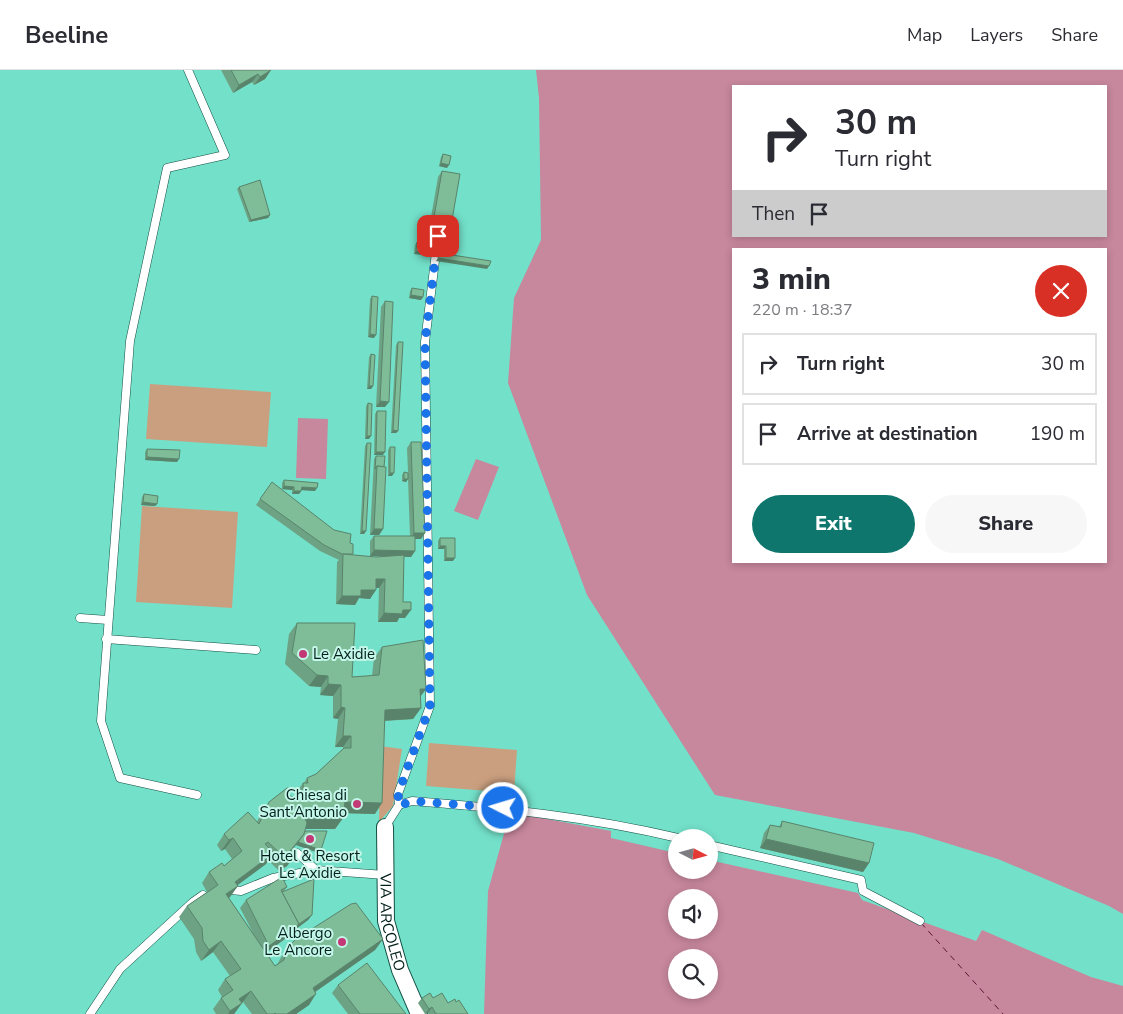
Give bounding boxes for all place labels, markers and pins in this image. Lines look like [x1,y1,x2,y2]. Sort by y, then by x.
pin [417,215,459,257]
place label: Le Axidie [313,644,375,664]
marker: Le Axidie [297,648,309,660]
place label: Chiesa di Sant'Antonio [259,785,347,822]
marker: Chiesa di Sant'Antonio [351,798,363,810]
marker: Hotel & Resort Le Axidie [304,833,316,845]
place label: Hotel & Resort Le Axidie [260,846,361,883]
place label: Albergo Le Ancore [264,923,332,960]
marker: Albergo Le Ancore [336,936,348,948]

